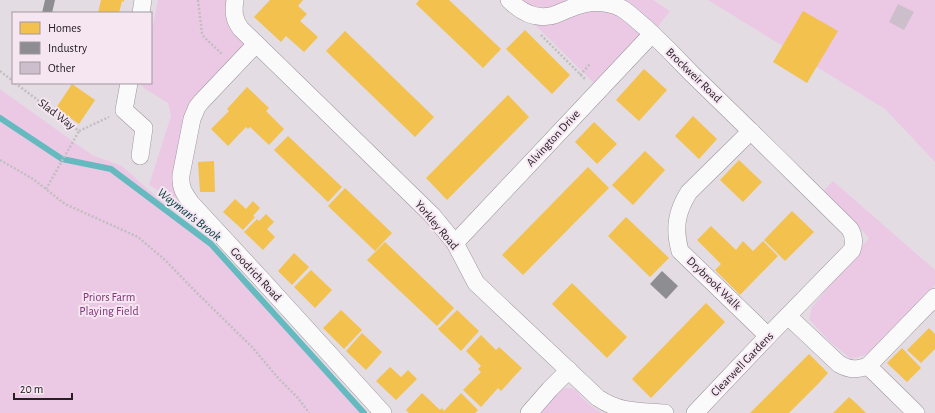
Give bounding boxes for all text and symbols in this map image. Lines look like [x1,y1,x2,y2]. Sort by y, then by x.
legend [12,12,152,84]
text: Homes [48,22,81,34]
text: Industry [48,42,87,55]
street label: Brockweir Road [664,46,724,104]
text: Other [48,62,75,74]
street label: Slad Way [36,96,78,132]
street label: Alvington Drive [524,107,582,169]
water label: Wayman's Brook [155,186,223,244]
street label: Yorkley Road [412,198,461,253]
street label: Goodrich Road [228,245,284,303]
street label: Drybrook Walk [684,254,744,313]
park label: Priors Farm Playing Field [79,291,139,318]
street label: Clearwell Gardens [708,330,776,398]
scale bar [14,375,72,401]
text: 20 m [20,383,43,395]

